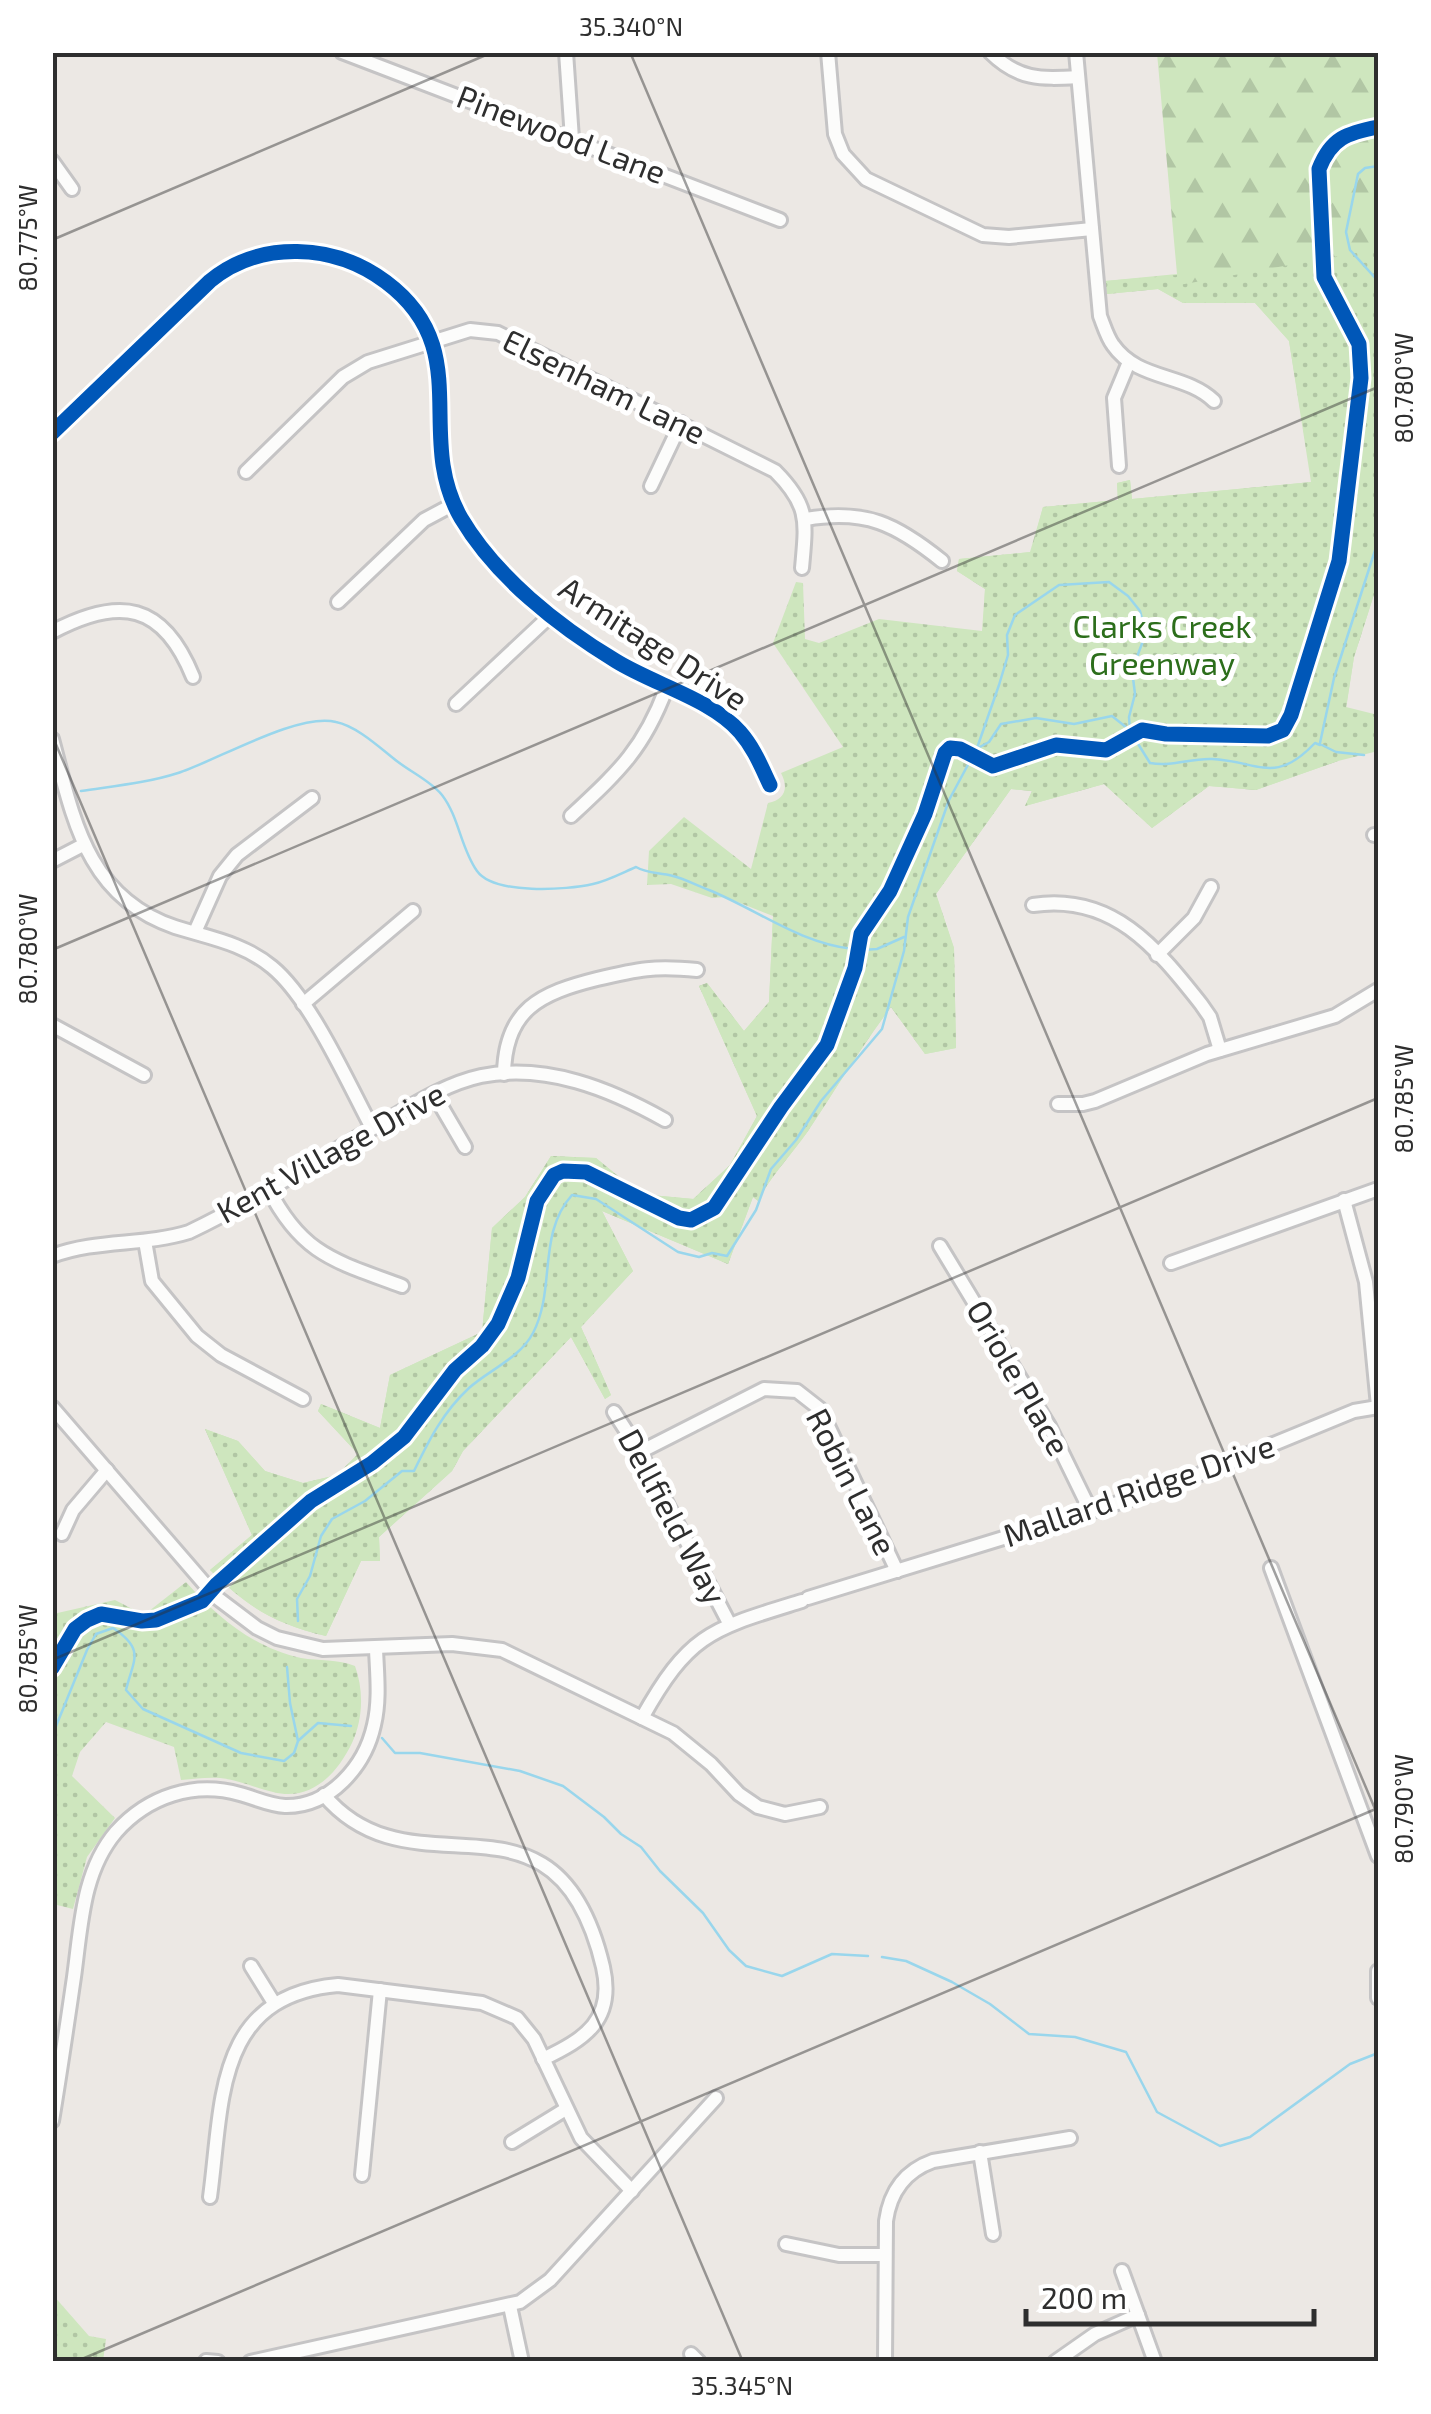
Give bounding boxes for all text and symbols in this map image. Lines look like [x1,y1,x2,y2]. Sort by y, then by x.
text: 35.340°N [579,11,683,41]
street label: Pinewood Lane [452,76,671,190]
text: 80.775°W [12,185,42,291]
street label: Elsenham Lane [497,320,712,451]
text: 80.780°W [1388,333,1418,443]
street label: Armitage Drive [553,567,755,717]
park label: Clarks Creek Greenway [1072,606,1252,681]
text: 80.780°W [12,894,42,1004]
text: 80.785°W [1388,1044,1418,1154]
street label: Kent Village Drive [209,1073,451,1230]
street label: Oriole Place [960,1293,1079,1461]
street label: Robin Lane [800,1401,906,1561]
street label: Dellfield Way [612,1422,736,1610]
street label: Mallard Ridge Drive [998,1425,1279,1553]
text: 80.785°W [12,1604,42,1714]
text: 80.790°W [1388,1754,1418,1864]
scale bar [1026,2264,1314,2326]
text: 200 m [1041,2279,1127,2315]
text: 35.345°N [691,2370,793,2400]

